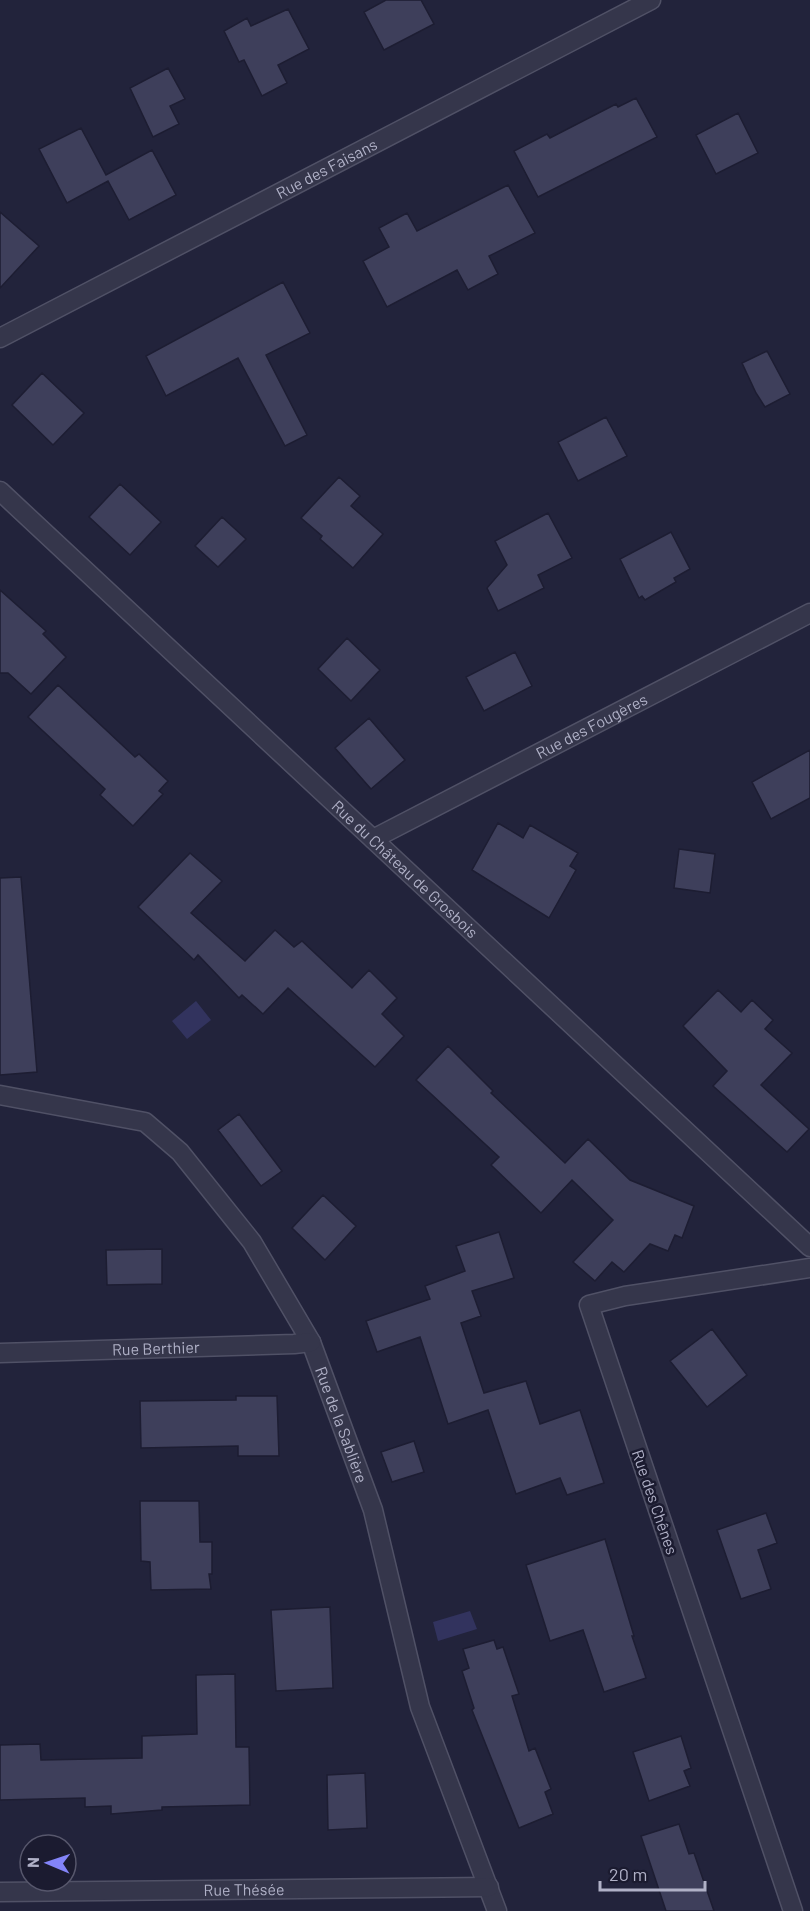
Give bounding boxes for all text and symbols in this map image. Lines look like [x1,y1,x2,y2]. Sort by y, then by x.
street label: Rue des Faisans [273,134,380,202]
street label: Rue des Fougères [532,689,650,762]
street label: Rue du Château de Grosbois [328,796,482,941]
street label: Rue Berthier [112,1337,200,1359]
street label: Rue de la Sablière [312,1364,372,1485]
street label: Rue des Chênes [629,1447,682,1557]
north arrow [18,1833,78,1893]
scale bar [600,1854,705,1892]
text: N [23,1857,42,1868]
text: 20 m [609,1863,647,1885]
street label: Rue Thésée [203,1879,285,1899]

